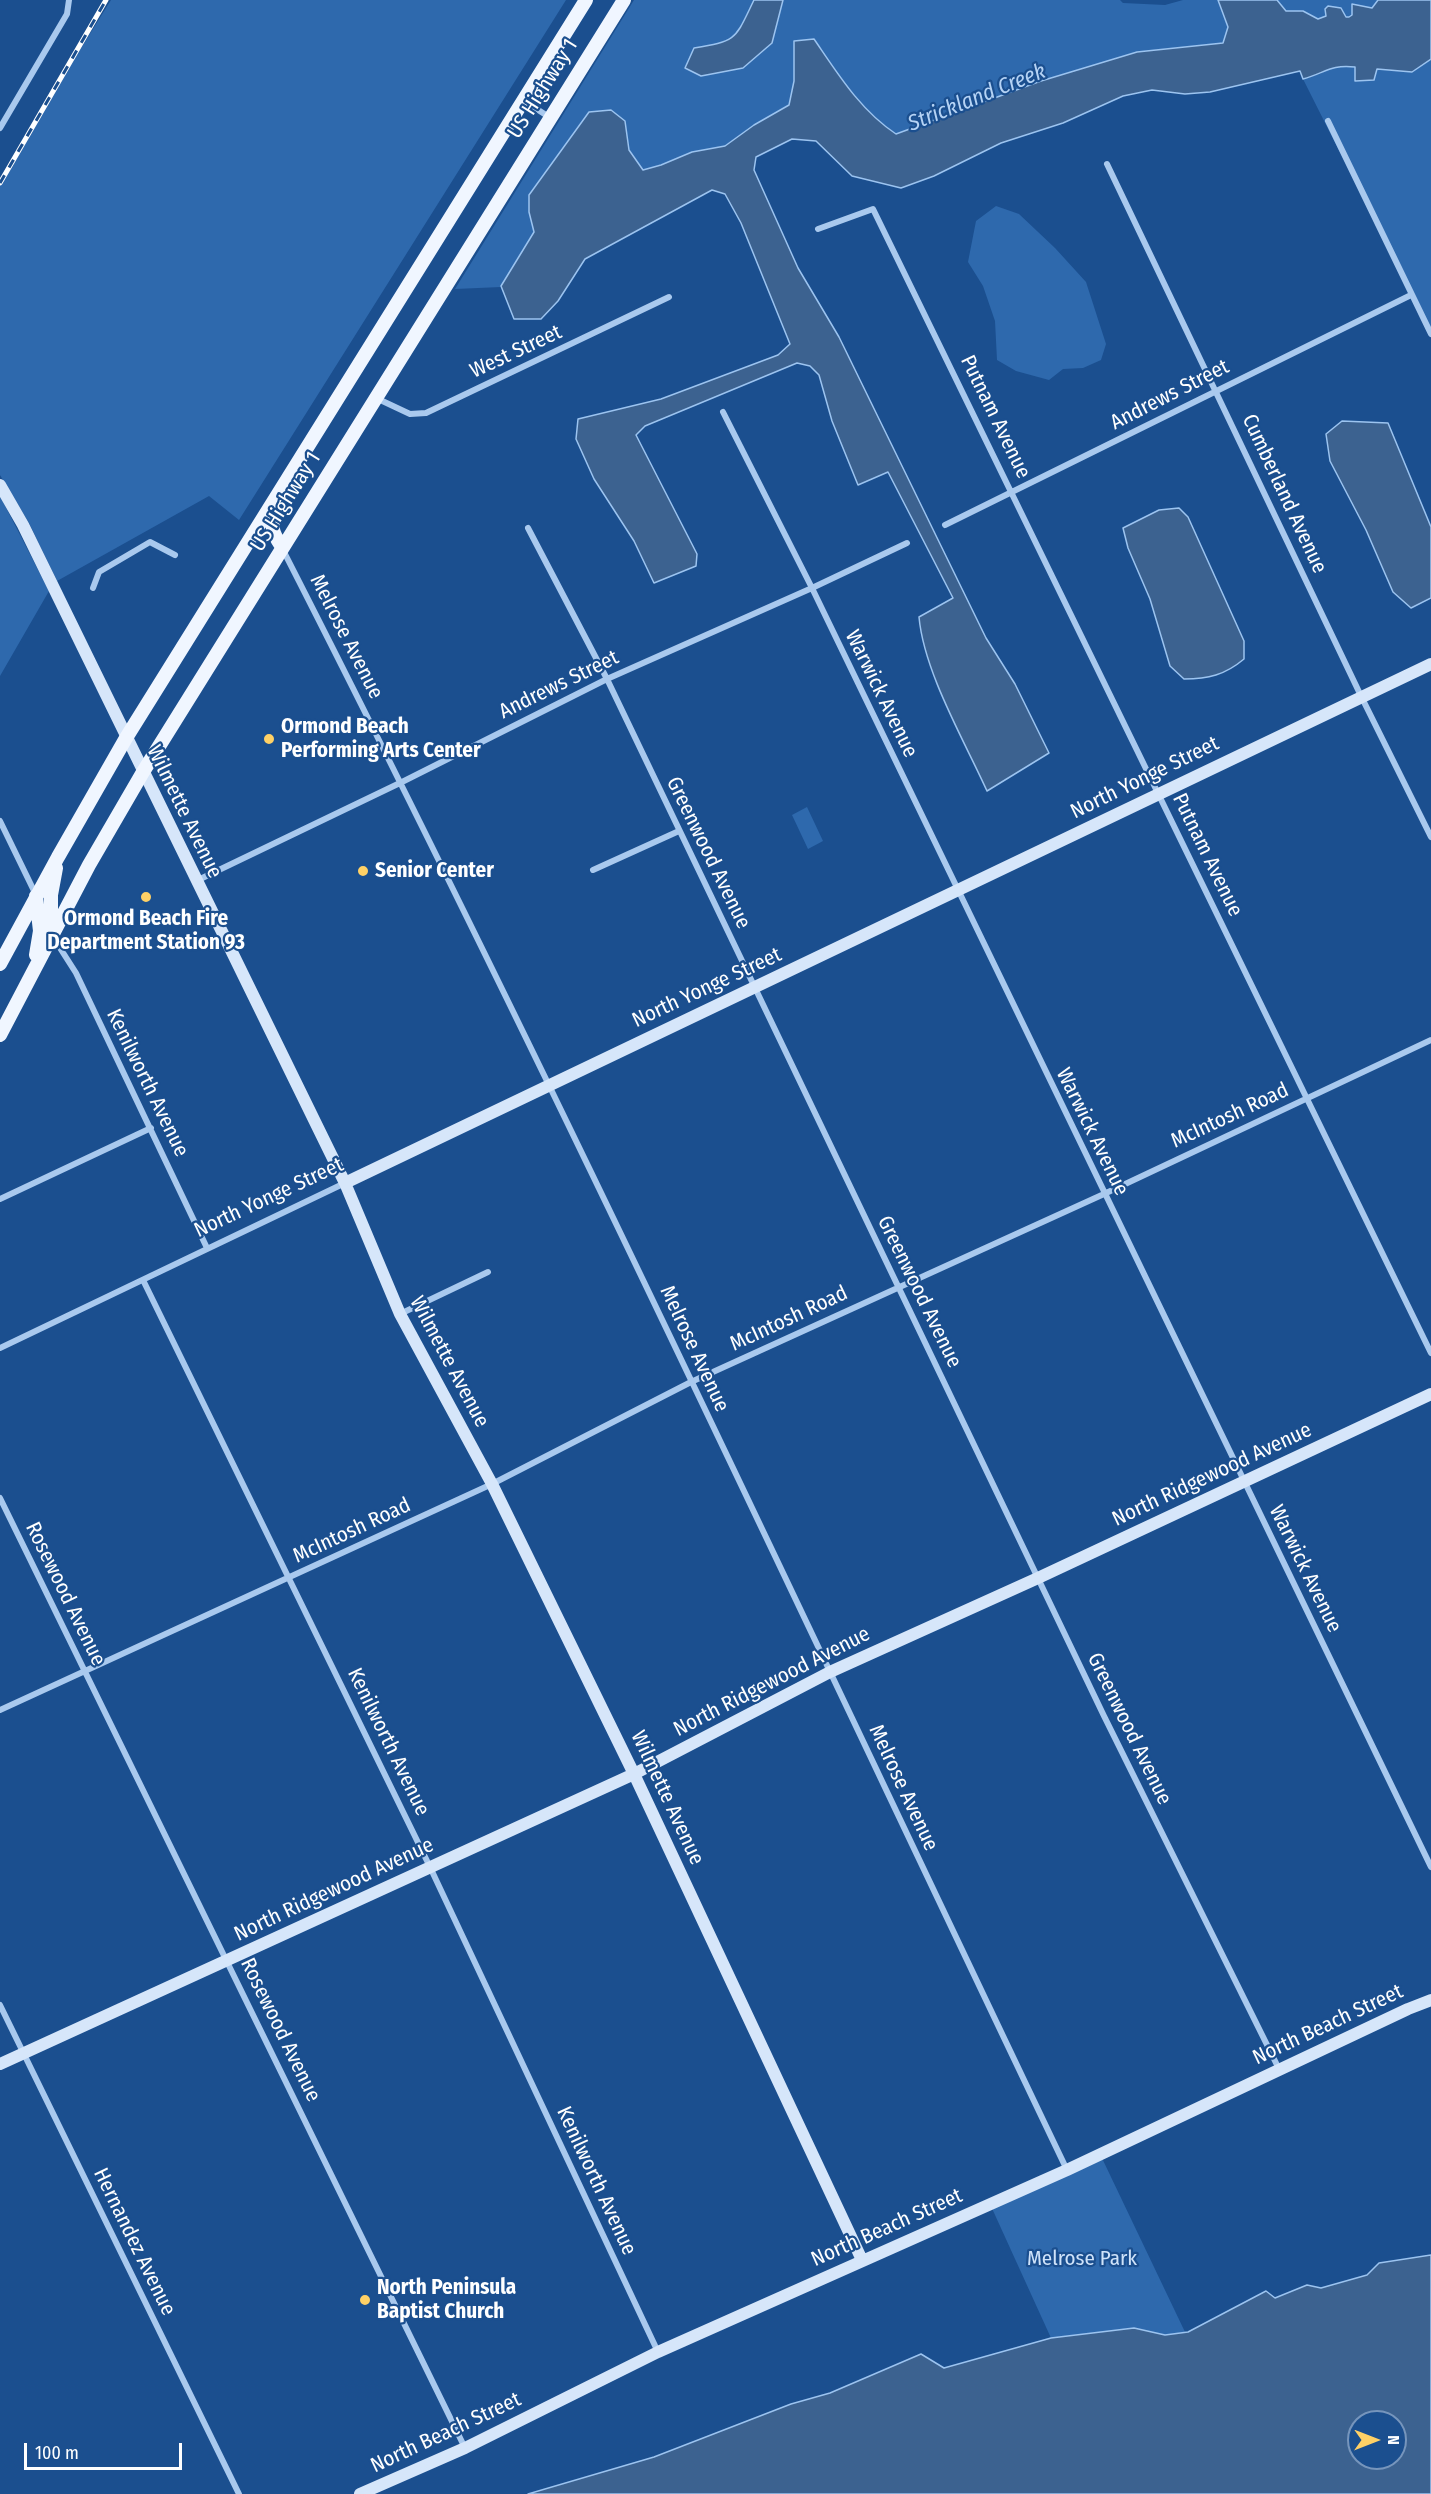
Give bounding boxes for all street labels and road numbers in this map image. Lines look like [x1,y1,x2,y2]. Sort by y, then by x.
street label: US Highway 1 [503,35,583,143]
street label: West Street [466,320,566,384]
street label: Putnam Avenue [954,351,1036,483]
street label: Andrews Street [1106,354,1234,436]
street label: Cumberland Avenue [1236,411,1332,577]
street label: US Highway 1 [246,448,326,556]
street label: Melrose Avenue [304,571,388,703]
street label: Warwick Avenue [839,626,923,762]
street label: Andrews Street [495,645,623,725]
street label: North Yonge Street [1067,731,1223,825]
street label: Wilmette Avenue [141,741,227,883]
street label: Greenwood Avenue [660,773,756,933]
street label: Putnam Avenue [1166,789,1248,921]
street label: North Yonge Street [628,942,786,1034]
street label: Kenilworth Avenue [100,1005,194,1161]
street label: Warwick Avenue [1050,1064,1134,1200]
street label: McIntosh Road [1167,1078,1293,1154]
street label: North Yonge Street [190,1152,348,1244]
street label: Greenwood Avenue [871,1212,967,1372]
street label: McIntosh Road [726,1281,852,1357]
street label: Melrose Avenue [654,1282,734,1416]
street label: Wilmette Avenue [404,1292,494,1432]
street label: North Ridgewood Avenue [1108,1418,1316,1532]
street label: McIntosh Road [289,1493,415,1569]
street label: Warwick Avenue [1263,1501,1347,1637]
street label: Rosewood Avenue [19,1518,111,1670]
street label: North Ridgewood Avenue [670,1622,874,1742]
street label: Greenwood Avenue [1081,1649,1177,1809]
street label: Kenilworth Avenue [341,1664,435,1820]
street label: Melrose Avenue [863,1721,943,1855]
street label: Wilmette Avenue [625,1727,709,1869]
street label: North Ridgewood Avenue [230,1833,438,1947]
street label: Rosewood Avenue [234,1954,326,2106]
street label: North Beach Street [1249,1979,1407,2071]
street label: Kenilworth Avenue [551,2103,641,2259]
street label: Hernandez Avenue [87,2164,181,2320]
street label: North Beach Street [808,2183,966,2273]
street label: North Beach Street [367,2387,525,2479]

